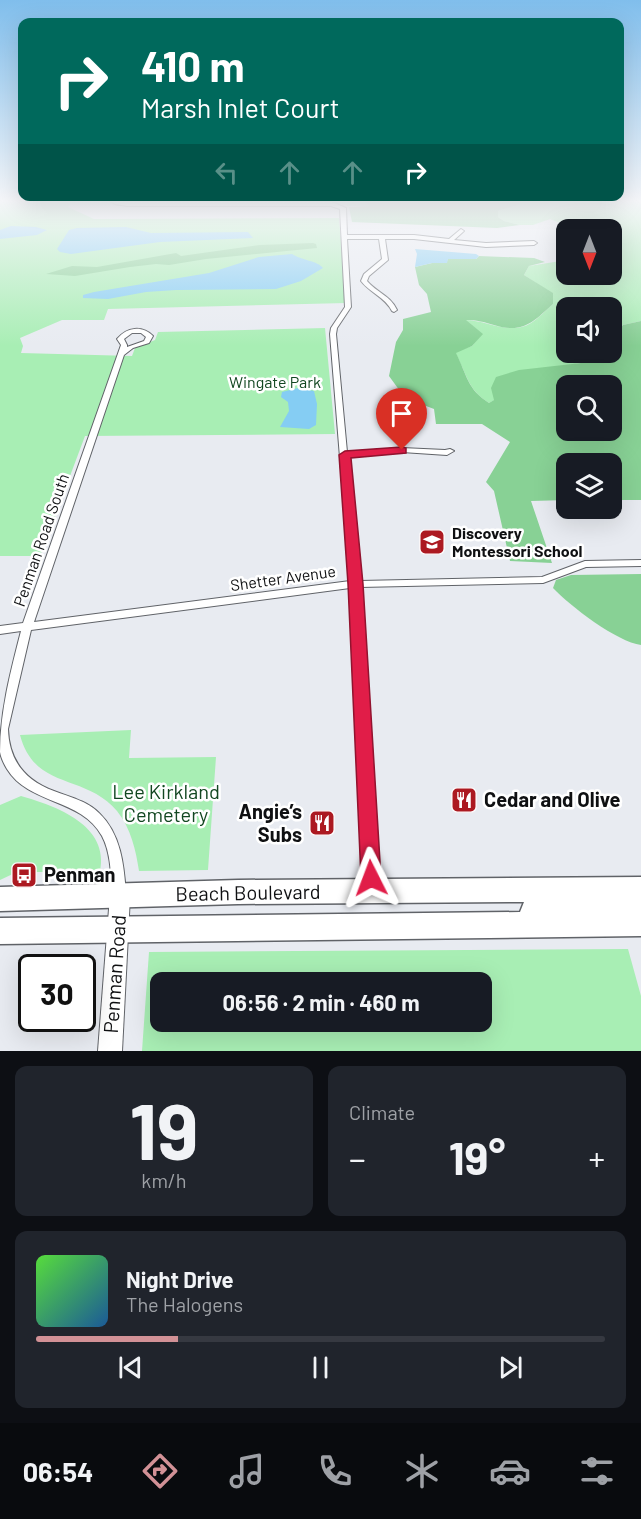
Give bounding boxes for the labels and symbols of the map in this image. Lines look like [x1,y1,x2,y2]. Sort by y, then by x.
north arrow [556,219,622,285]
park label: Wingate Park [229,372,321,391]
pin [376,388,427,450]
street label: Penman Road South [9,471,72,609]
place label: Discovery Montessori School [452,523,583,560]
school or university icon: Discovery Montessori School [417,527,447,557]
street label: Shetter Avenue [229,561,337,594]
park label: Lee Kirkland Cemetery [112,779,220,826]
restaurant icon: Cedar and Olive [449,785,479,815]
place label: Cedar and Olive [484,787,620,811]
place label: Angie’s Subs [238,799,302,846]
restaurant icon: Angie’s Subs [307,808,337,838]
position arrow [339,846,403,910]
bus stop icon: Penman [9,860,39,890]
place label: Penman [44,862,115,886]
street label: Beach Boulevard [175,879,321,905]
street label: Penman Road [98,914,130,1034]
speed limit sign: 30 [18,954,96,1032]

